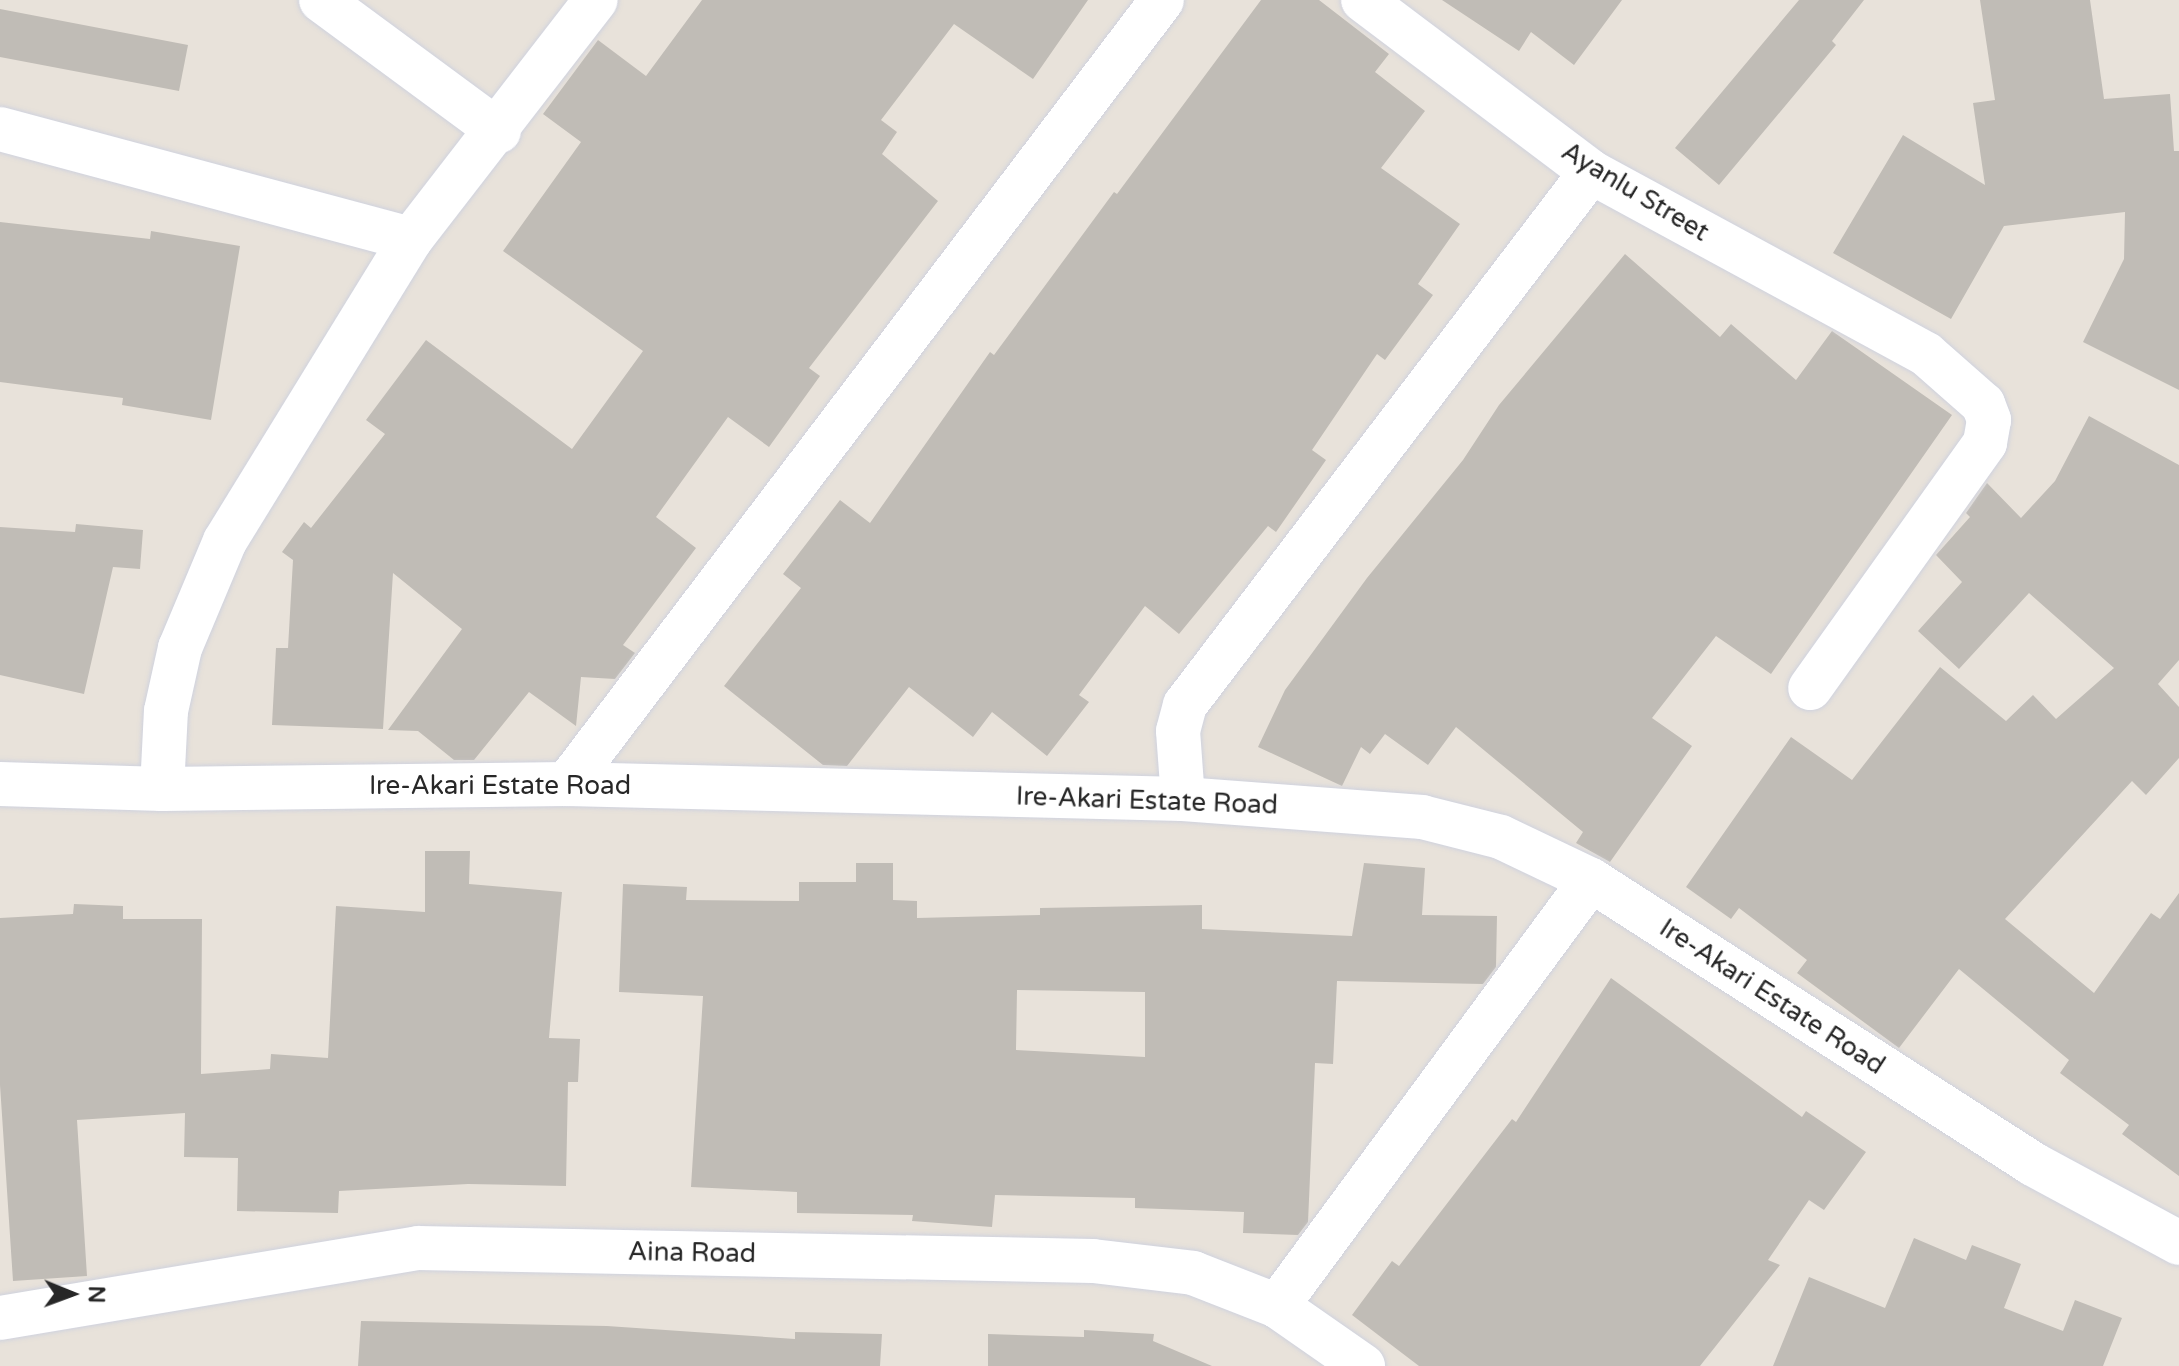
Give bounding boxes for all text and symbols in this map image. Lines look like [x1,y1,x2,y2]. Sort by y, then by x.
street label: Ayanlu Street [1556,136,1714,248]
street label: Ire-Akari Estate Road [369,770,631,802]
street label: Ire-Akari Estate Road [1015,781,1279,821]
street label: Ire-Akari Estate Road [1654,913,1890,1081]
street label: Aina Road [628,1236,756,1270]
north arrow [32,1254,112,1334]
text: N [83,1285,109,1303]

